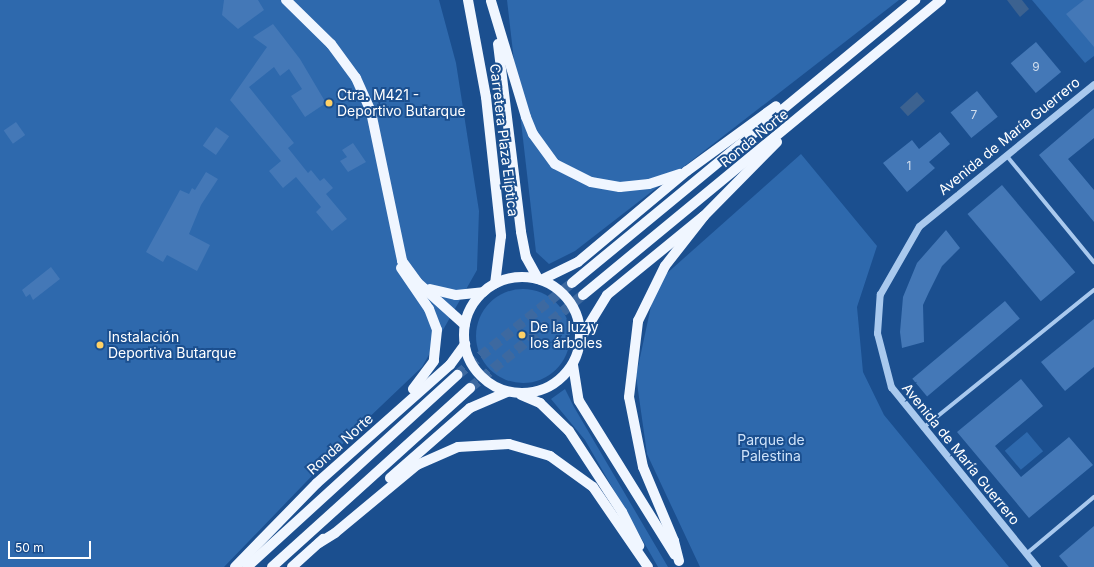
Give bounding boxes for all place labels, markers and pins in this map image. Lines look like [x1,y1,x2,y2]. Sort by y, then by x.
place label: Ctra. M421 - Deportivo Butarque [337,87,466,120]
marker: Ctra. M421 - Deportivo Butarque [324,98,334,108]
place label: De la luz y los árboles [530,319,602,352]
place label: Instalación Deportiva Butarque [108,329,236,362]
marker: De la luz y los árboles [517,330,527,340]
marker: Instalación Deportiva Butarque [95,340,105,350]

